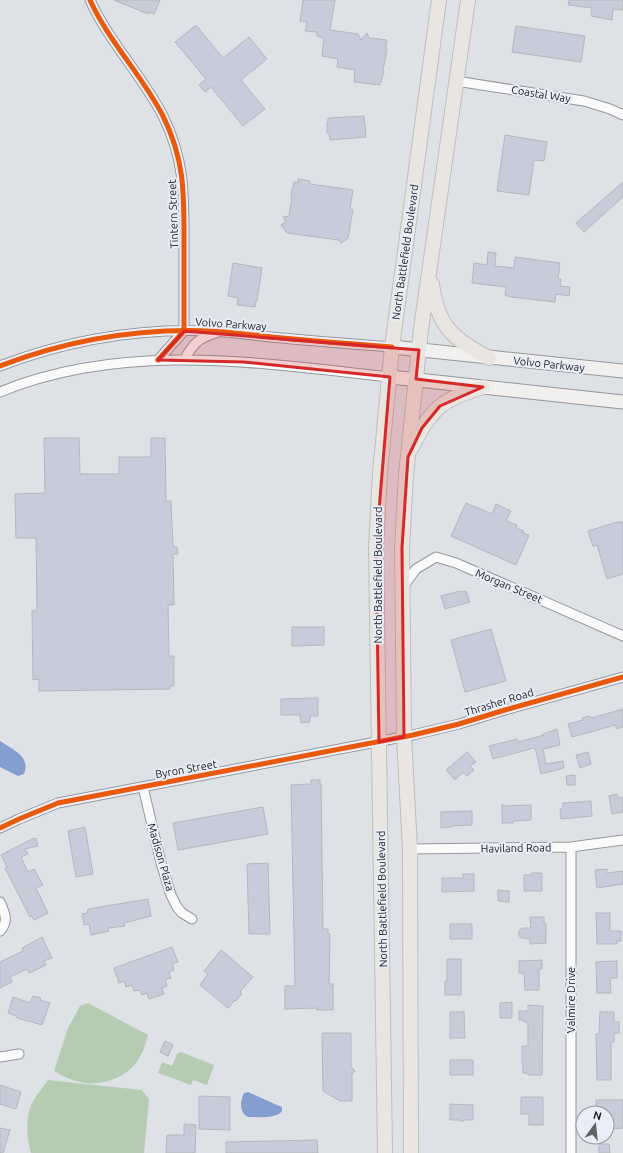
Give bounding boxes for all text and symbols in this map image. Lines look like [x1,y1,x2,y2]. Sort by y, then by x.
street label: Coastal Way [511,83,572,105]
street label: Tintern Street [166,178,180,249]
street label: North Battlefield Boulevard [390,183,420,321]
street label: Volvo Parkway [195,316,268,333]
street label: Volvo Parkway [513,354,586,374]
street label: North Battlefield Boulevard [372,507,384,643]
street label: Morgan Street [474,566,545,606]
street label: Thrasher Road [463,686,535,718]
street label: Byron Street [154,758,218,780]
street label: Madison Plaza [146,822,176,892]
street label: North Battlefield Boulevard [375,830,389,968]
street label: Haviland Road [481,841,551,855]
street label: Valmire Drive [565,967,577,1033]
north arrow [575,1105,615,1145]
text: N [592,1108,603,1122]

